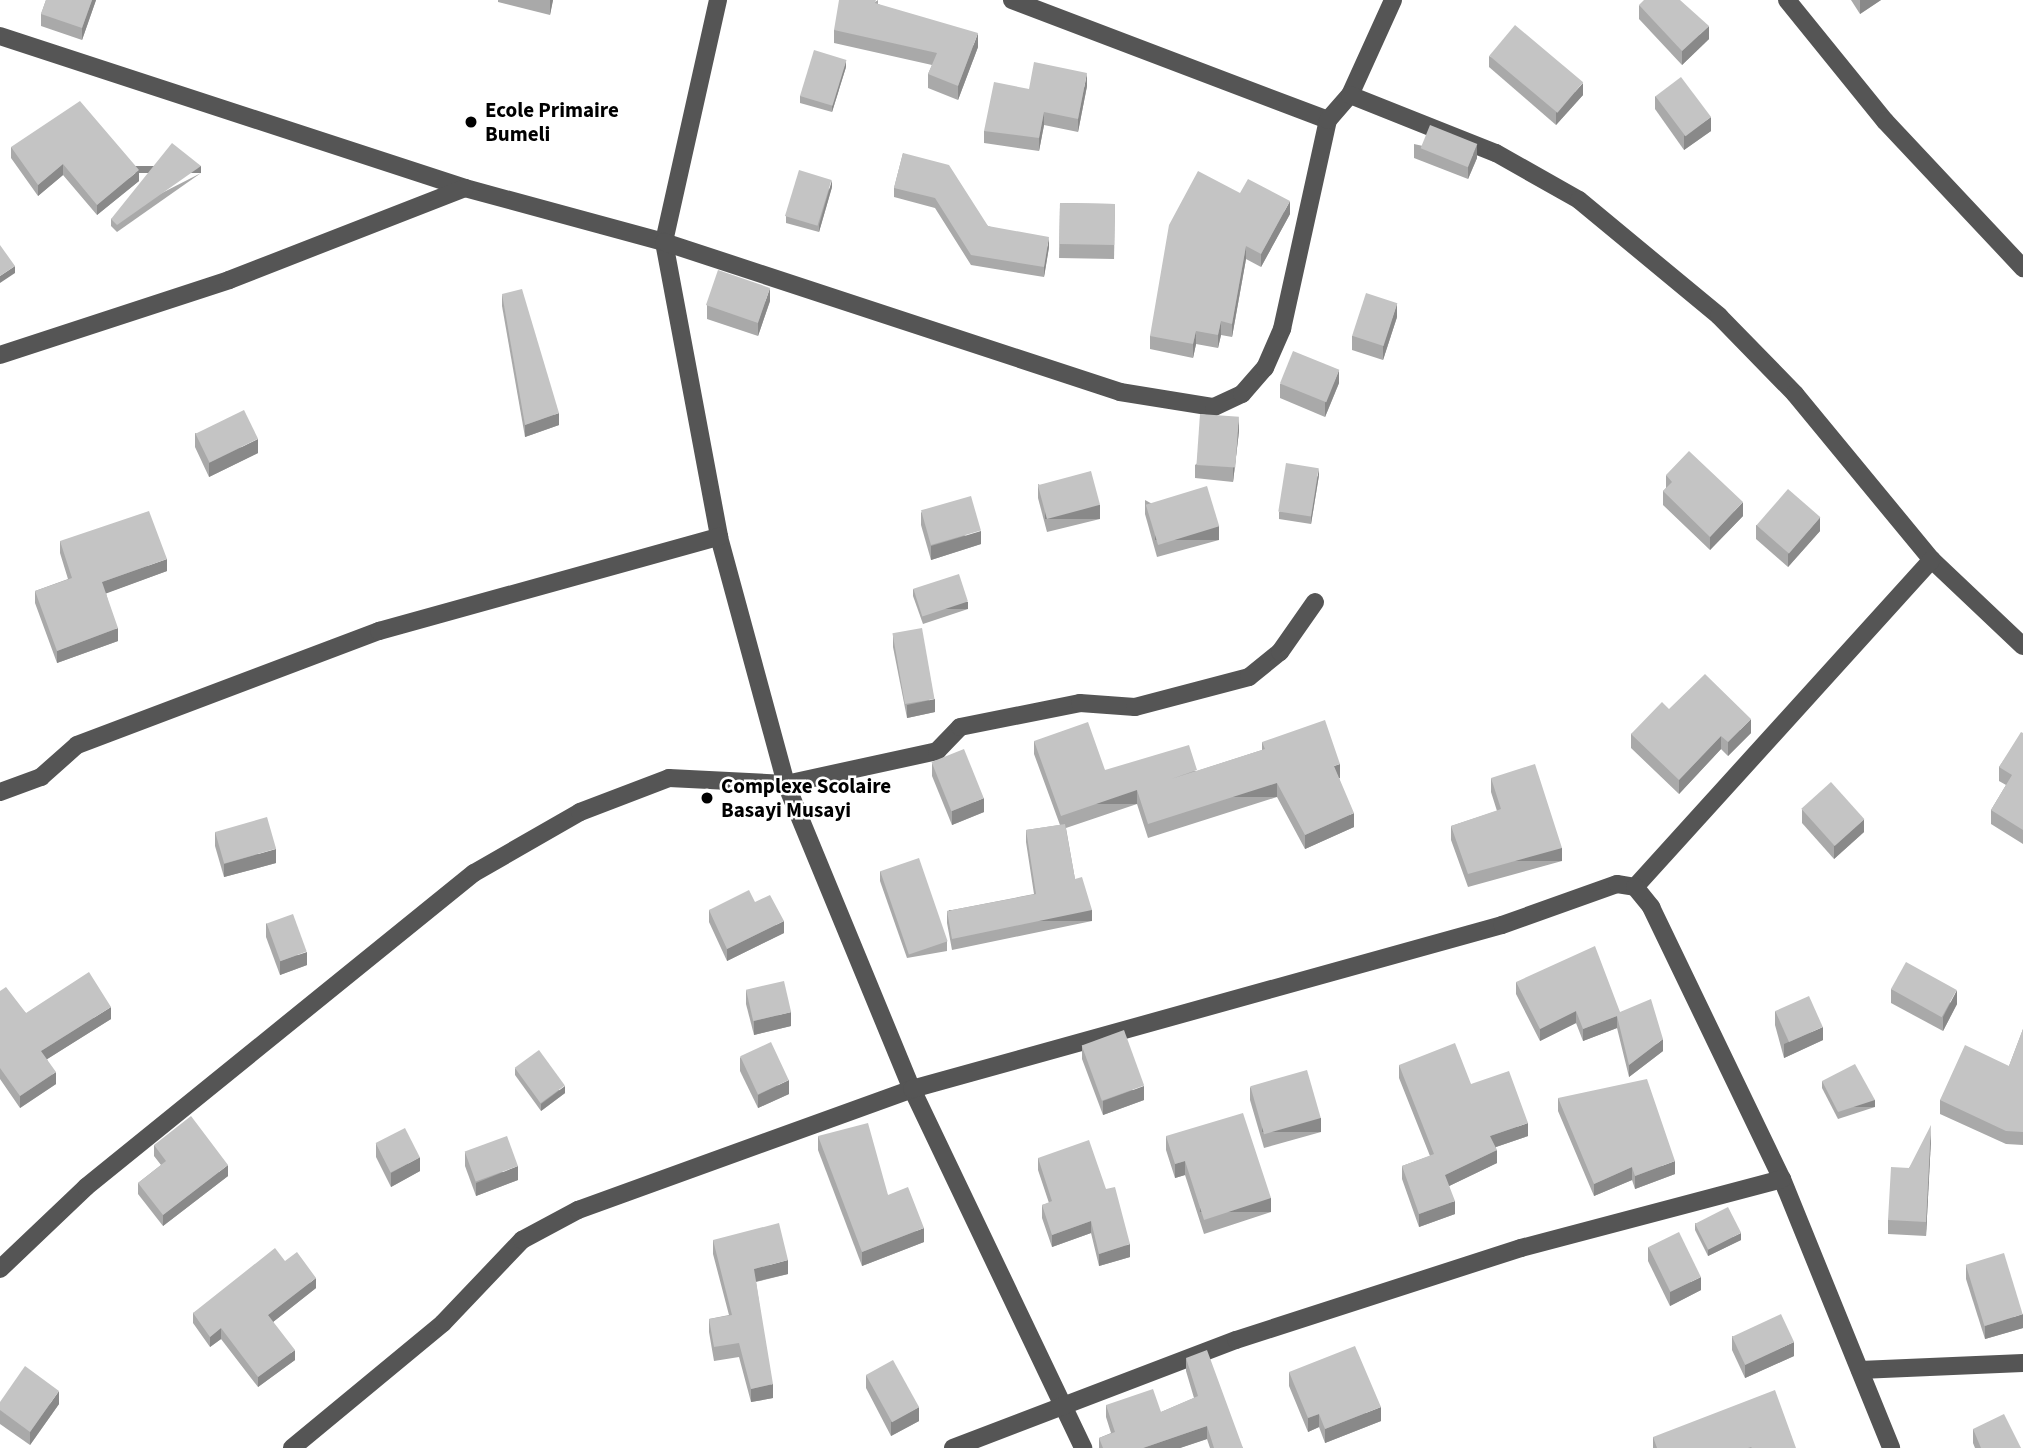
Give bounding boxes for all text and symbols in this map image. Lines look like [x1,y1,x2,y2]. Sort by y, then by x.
place label: Ecole Primaire Bumeli [485,97,619,147]
marker: Ecole Primaire Bumeli [463,114,479,130]
place label: Complexe Scolaire Basayi Musayi [721,773,891,823]
marker: Complexe Scolaire Basayi Musayi [699,790,715,806]

